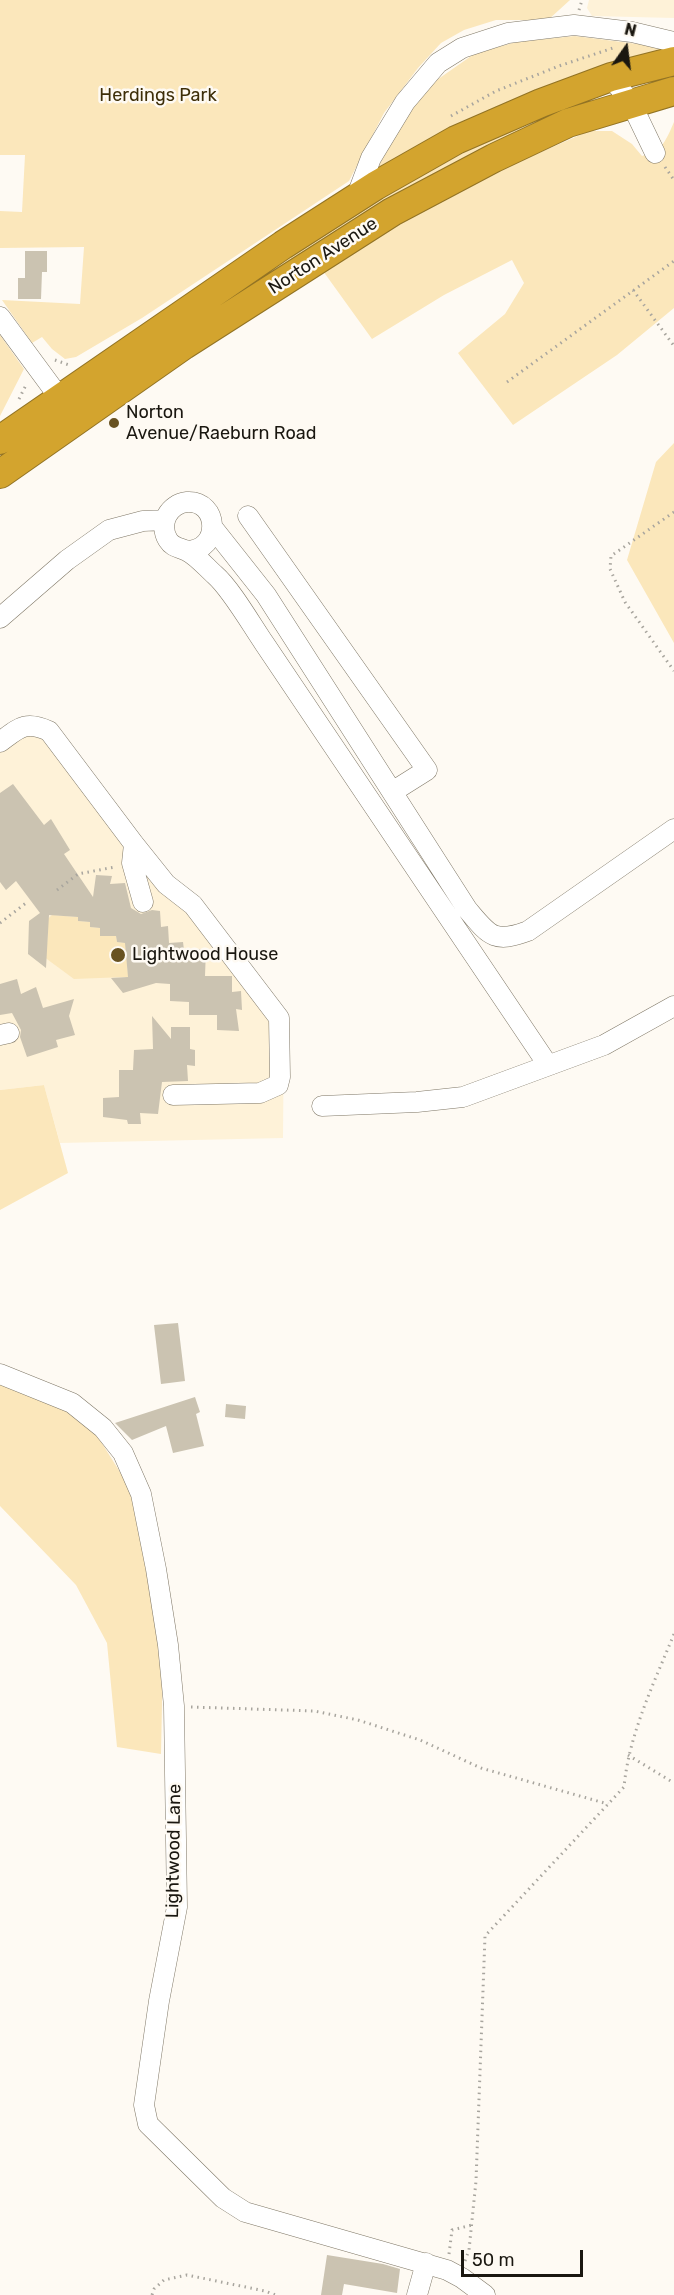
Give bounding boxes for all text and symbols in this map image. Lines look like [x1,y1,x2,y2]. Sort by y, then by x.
north arrow [596,18,656,78]
text: N [623,19,638,41]
park label: Herdings Park [99,85,217,107]
street label: Norton Avenue [265,213,381,299]
place label: Norton Avenue/Raeburn Road [126,402,316,444]
marker: Norton Avenue/Raeburn Road [107,416,121,430]
place label: Lightwood House [132,944,278,966]
marker: Lightwood House [109,946,127,964]
street label: Lightwood Lane [162,1784,186,1918]
scale bar [464,2238,586,2276]
text: 50 m [472,2249,515,2271]

